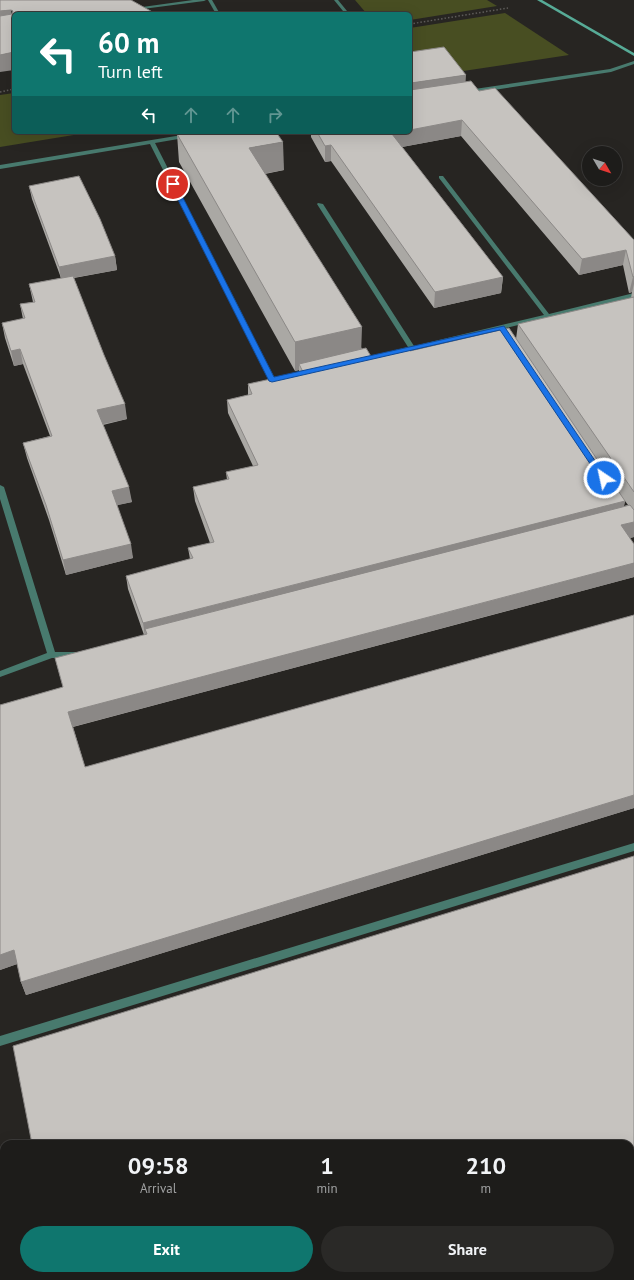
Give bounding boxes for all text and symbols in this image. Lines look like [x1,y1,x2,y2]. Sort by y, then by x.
text: 60 m [98,24,159,61]
icon: left [32,28,84,80]
text: Turn left [98,60,163,83]
icon: left [138,104,160,126]
icon: ahead [180,104,202,126]
icon: ahead [222,104,244,126]
icon: right [264,104,286,126]
north arrow [582,146,622,186]
map controls [582,146,622,186]
pin [156,167,190,201]
icon: arrive [162,173,184,195]
position arrow [583,457,625,499]
text: 09:58 [128,1150,189,1181]
text: 1 [320,1150,334,1181]
text: 210 [465,1150,506,1181]
text: Arrival [140,1180,176,1197]
text: min [316,1180,338,1197]
text: m [481,1180,491,1197]
button: Exit [20,1226,313,1272]
button: Share [321,1226,614,1272]

